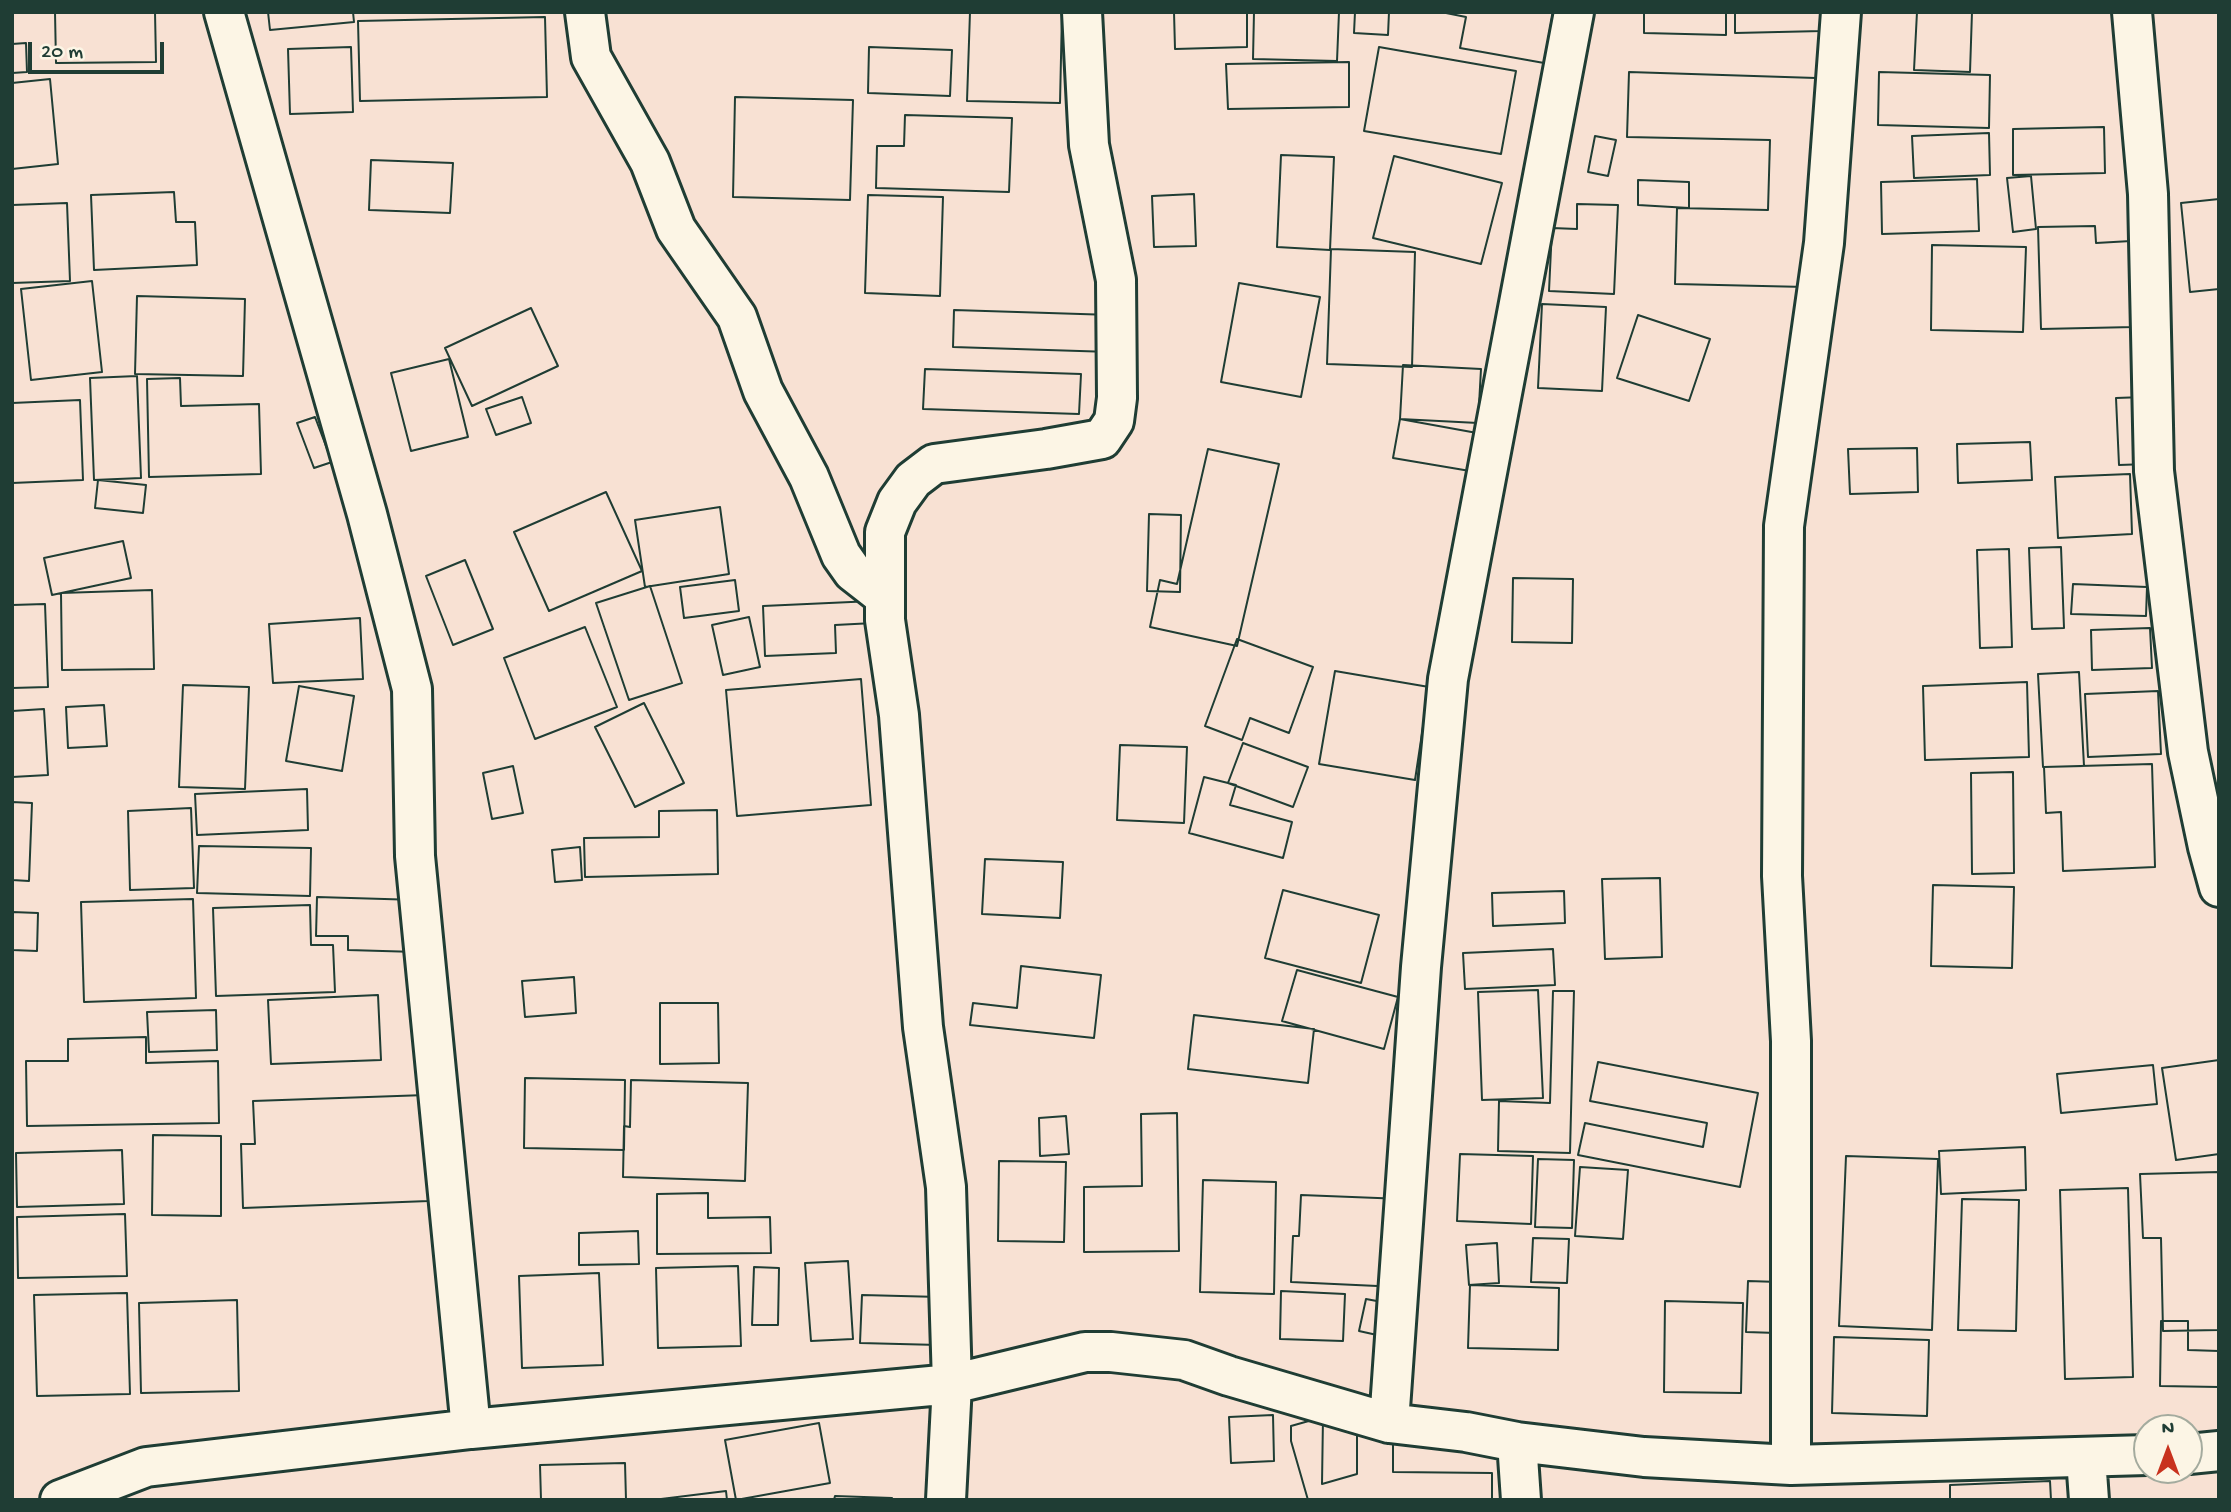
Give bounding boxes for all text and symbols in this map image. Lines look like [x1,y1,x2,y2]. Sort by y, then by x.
scale bar [32,28,168,72]
text: 20 m [41,41,83,66]
north arrow [2133,1414,2203,1484]
text: N [2162,1418,2174,1441]

